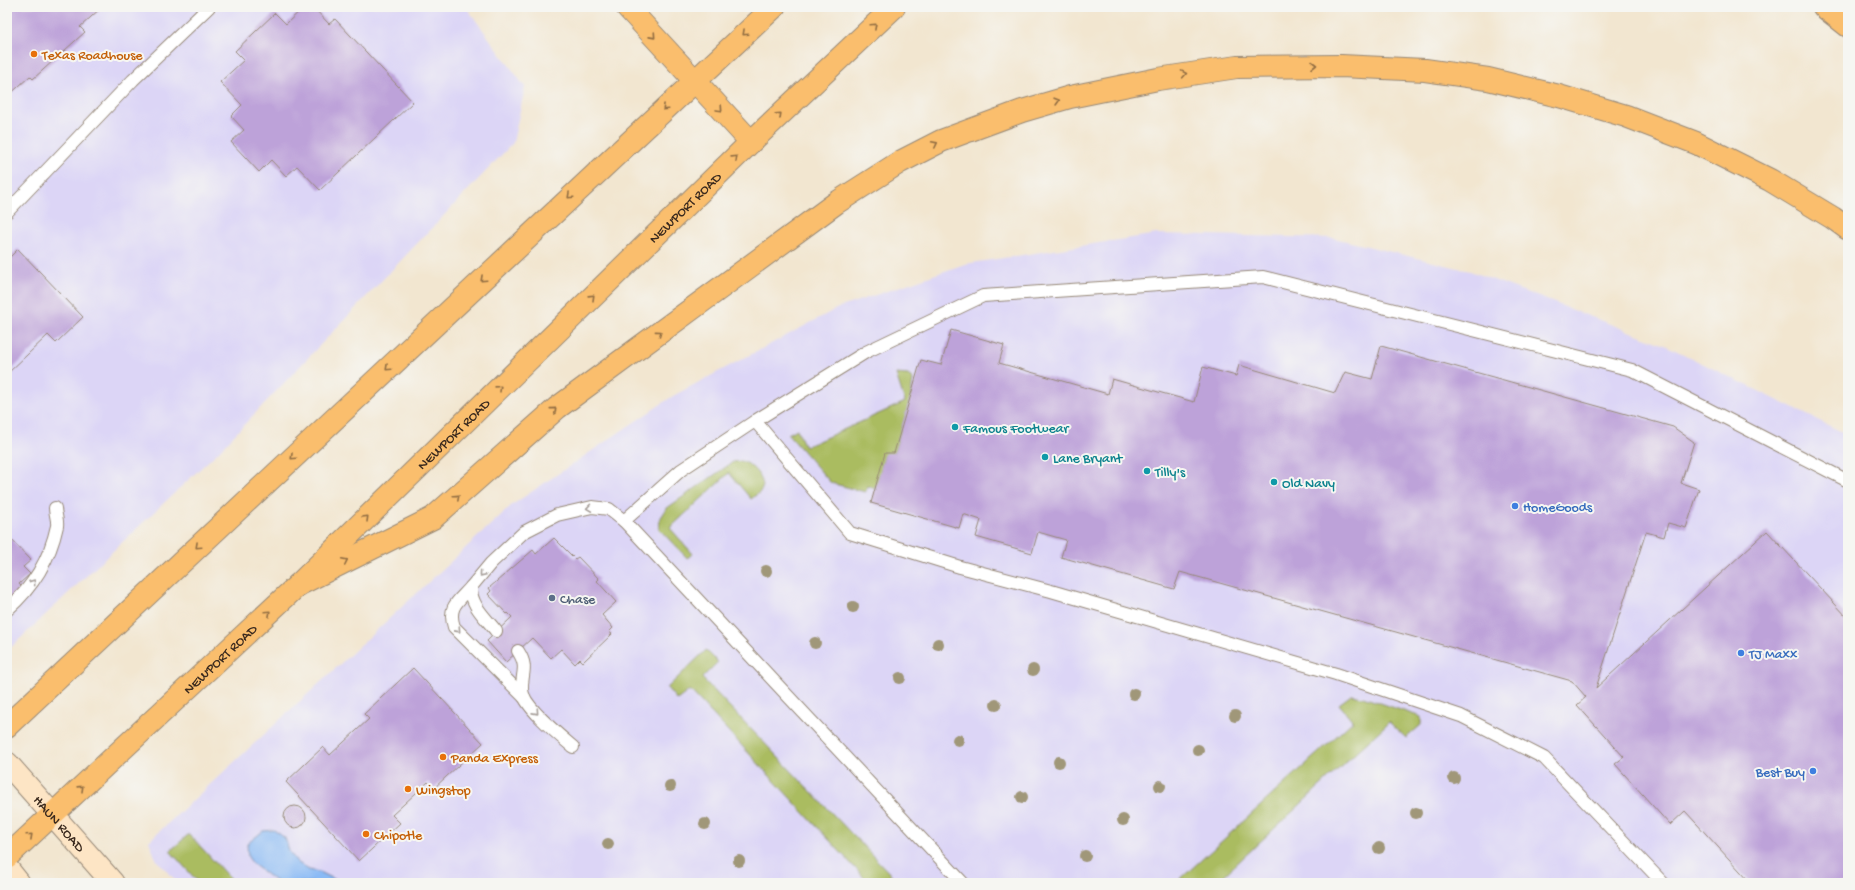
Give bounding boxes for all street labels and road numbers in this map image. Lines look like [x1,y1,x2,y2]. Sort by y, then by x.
street label: NEWPORT ROAD [646,169,727,248]
street label: NEWPORT ROAD [415,395,495,475]
street label: NEWPORT ROAD [181,621,263,699]
street label: HAUN ROAD [29,793,88,857]

